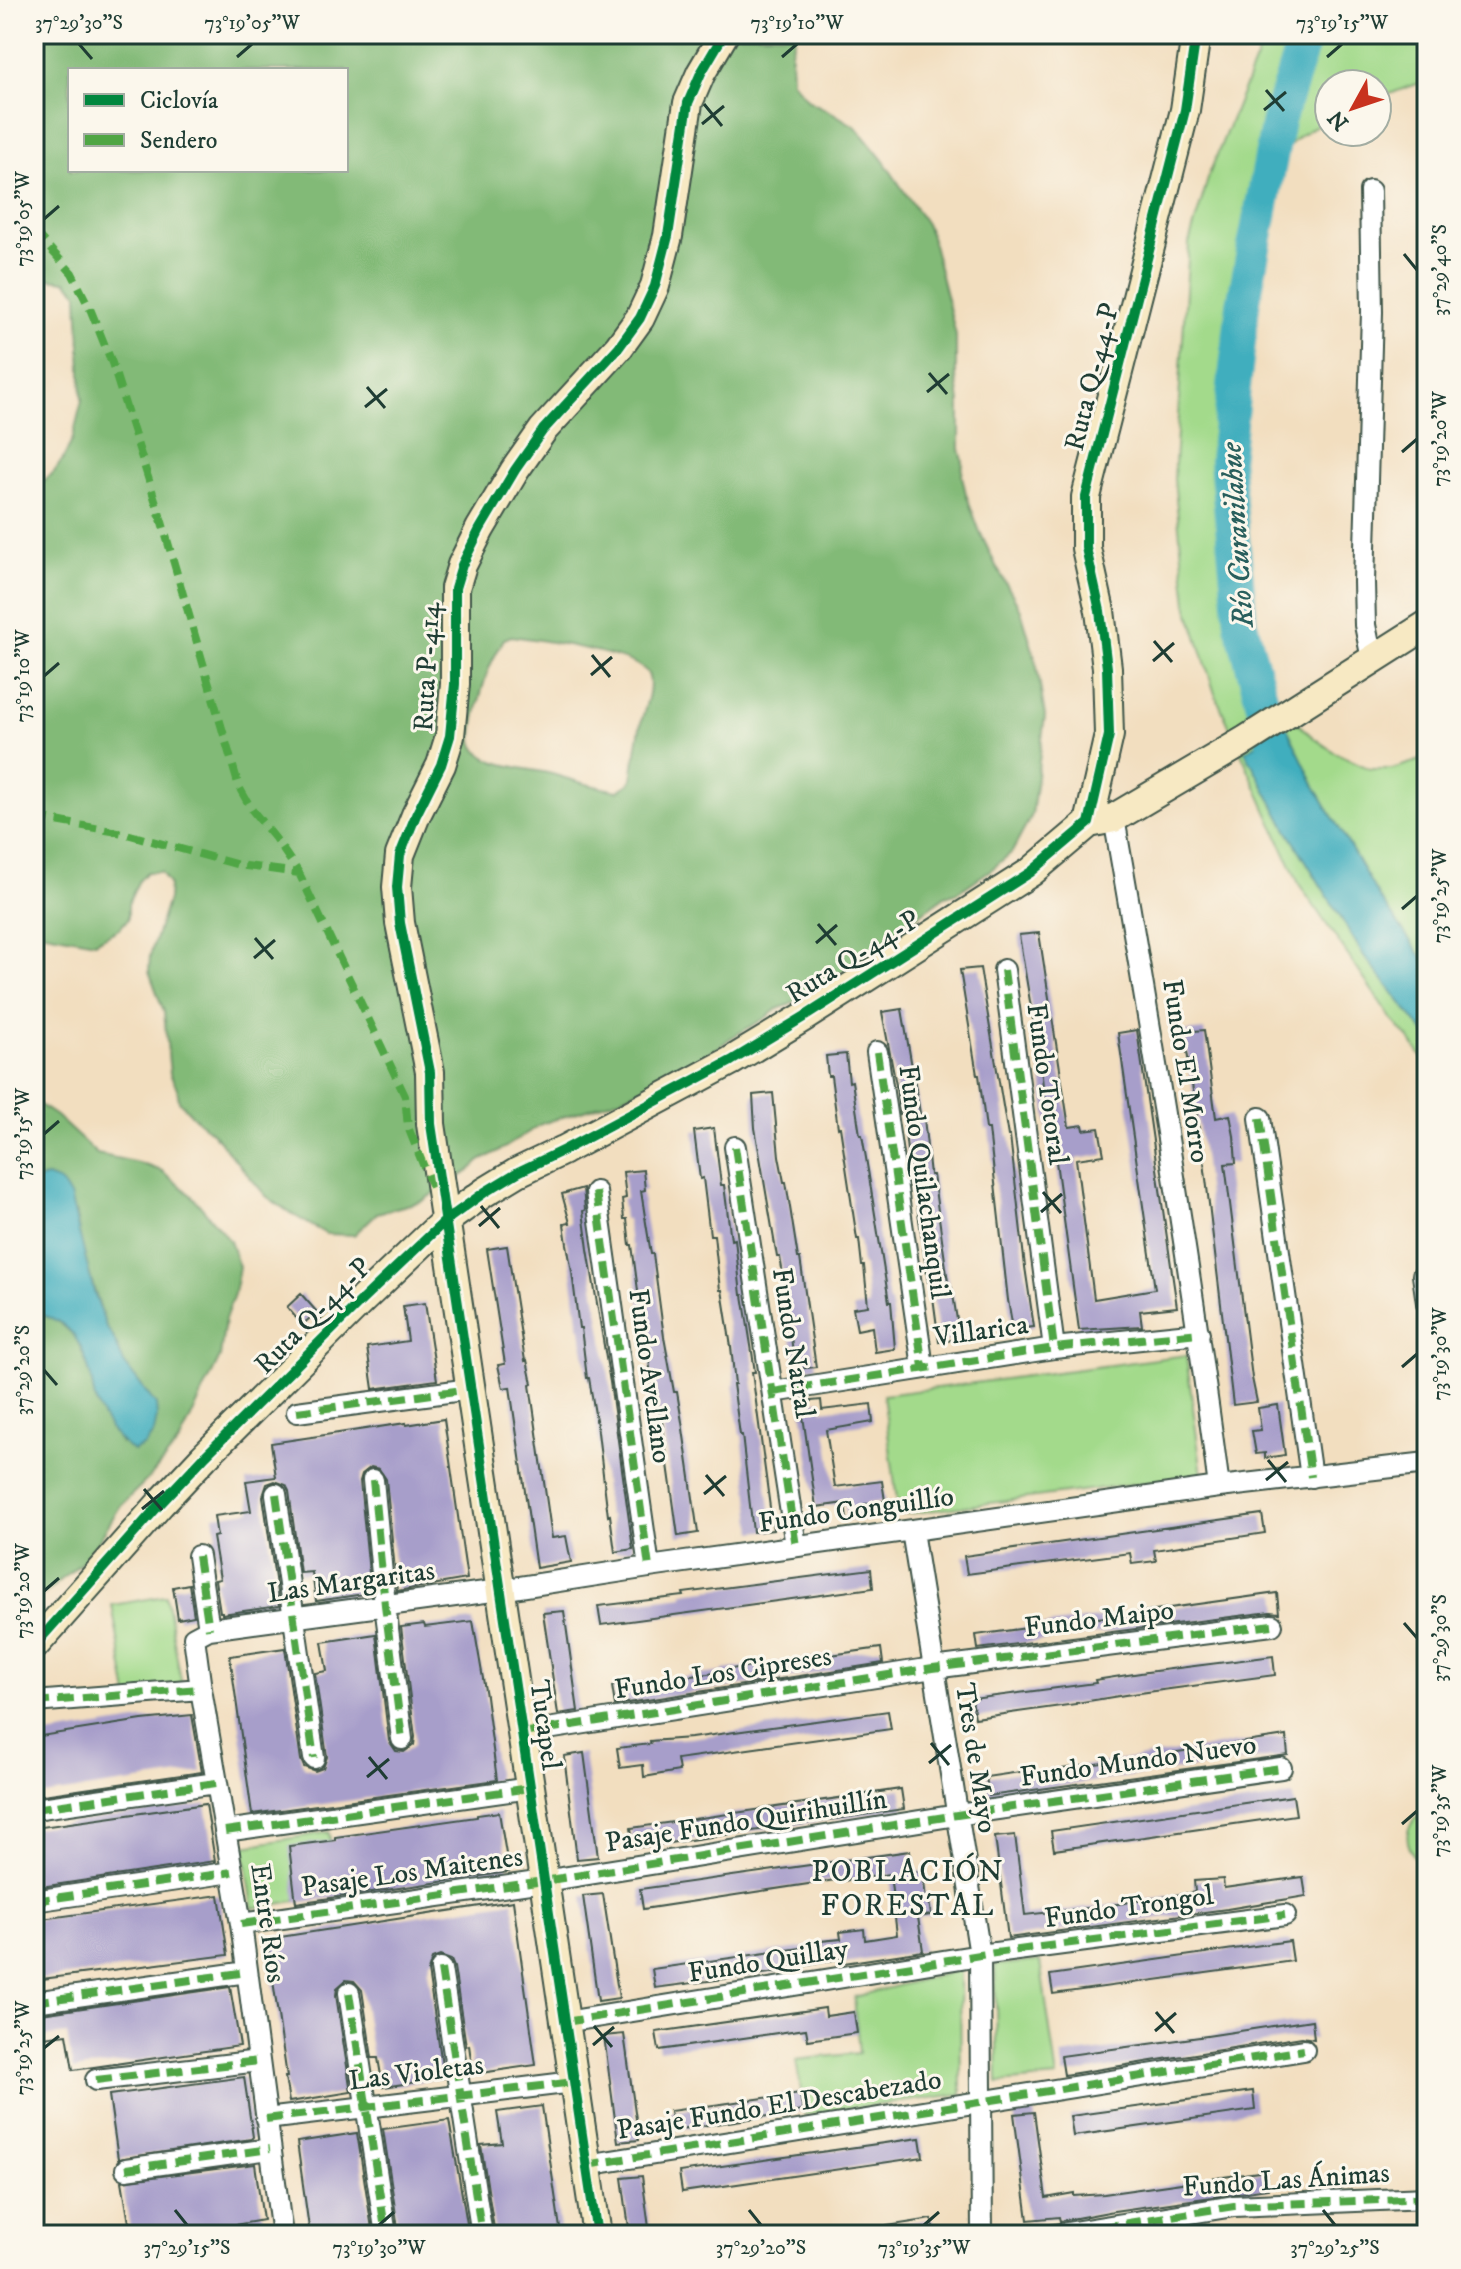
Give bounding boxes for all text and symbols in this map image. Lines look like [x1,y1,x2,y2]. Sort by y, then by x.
text: 37°29'30"S [35,11,123,36]
text: 73°19'05"W [204,11,301,36]
text: 73°19'10"W [750,11,844,36]
text: 73°19'15"W [1296,11,1389,36]
legend [68,68,348,172]
north arrow [1313,68,1393,148]
text: Ciclovía [140,86,219,116]
text: N [1323,104,1355,135]
text: Sendero [140,126,218,156]
text: 73°19'05"W [11,170,36,267]
text: 37°29'40"S [1428,224,1453,316]
street label: Ruta Q-44-P [1057,300,1127,454]
text: 73°19'20"W [1428,391,1453,487]
water label: Río Curanilahue [1213,440,1263,630]
street label: Ruta P-414 [406,601,448,732]
text: 73°19'10"W [11,629,36,723]
text: 73°19'25"W [1428,848,1453,943]
street label: Ruta Q-44-P [780,902,926,1012]
street label: Fundo El Morro [1154,977,1218,1165]
street label: Fundo Totoral [1018,1001,1076,1168]
street label: Fundo Quilachanquil [890,1063,958,1302]
text: 73°19'15"W [11,1087,36,1180]
street label: Ruta Q-44-P [247,1250,379,1382]
street label: Fundo Natral [764,1265,822,1421]
street label: Fundo Avellano [620,1286,680,1466]
street label: Villarica [931,1307,1031,1355]
text: 73°19'30"W [1428,1307,1453,1401]
text: 37°29'20"S [11,1325,36,1415]
street label: Fundo Conguillío [756,1479,956,1541]
text: 73°19'20"W [11,1543,36,1639]
street label: Las Margaritas [265,1553,437,1611]
street label: Fundo Maipo [1022,1592,1176,1646]
text: 37°29'30"S [1428,1594,1453,1682]
street label: Fundo Los Cipreses [612,1639,834,1707]
street label: Tucapel [521,1678,569,1773]
street label: Tres de Mayo [947,1680,1005,1836]
street label: Fundo Mundo Nuevo [1018,1727,1258,1795]
text: 73°19'35"W [1428,1764,1453,1857]
street label: Pasaje Fundo Quirihuillín [603,1781,890,1861]
street label: Pasaje Los Maitenes [299,1839,525,1905]
district label: POBLACIÓN FORESTAL [811,1852,1005,1925]
street label: Entre Ríos [242,1861,294,1985]
street label: Fundo Trongol [1042,1878,1216,1936]
street label: Fundo Quillay [686,1931,851,1991]
text: 73°19'25"W [11,2000,36,2095]
street label: Las Violetas [346,2047,486,2099]
street label: Pasaje Fundo El Descabezado [614,2062,944,2148]
street label: Fundo Las Ánimas [1181,2154,1391,2205]
text: 37°29'15"S [144,2236,230,2261]
text: 73°19'30"W [332,2236,426,2261]
text: 37°29'20"S [716,2236,806,2261]
text: 73°19'35"W [878,2236,971,2261]
text: 37°29'25"S [1290,2236,1380,2261]

